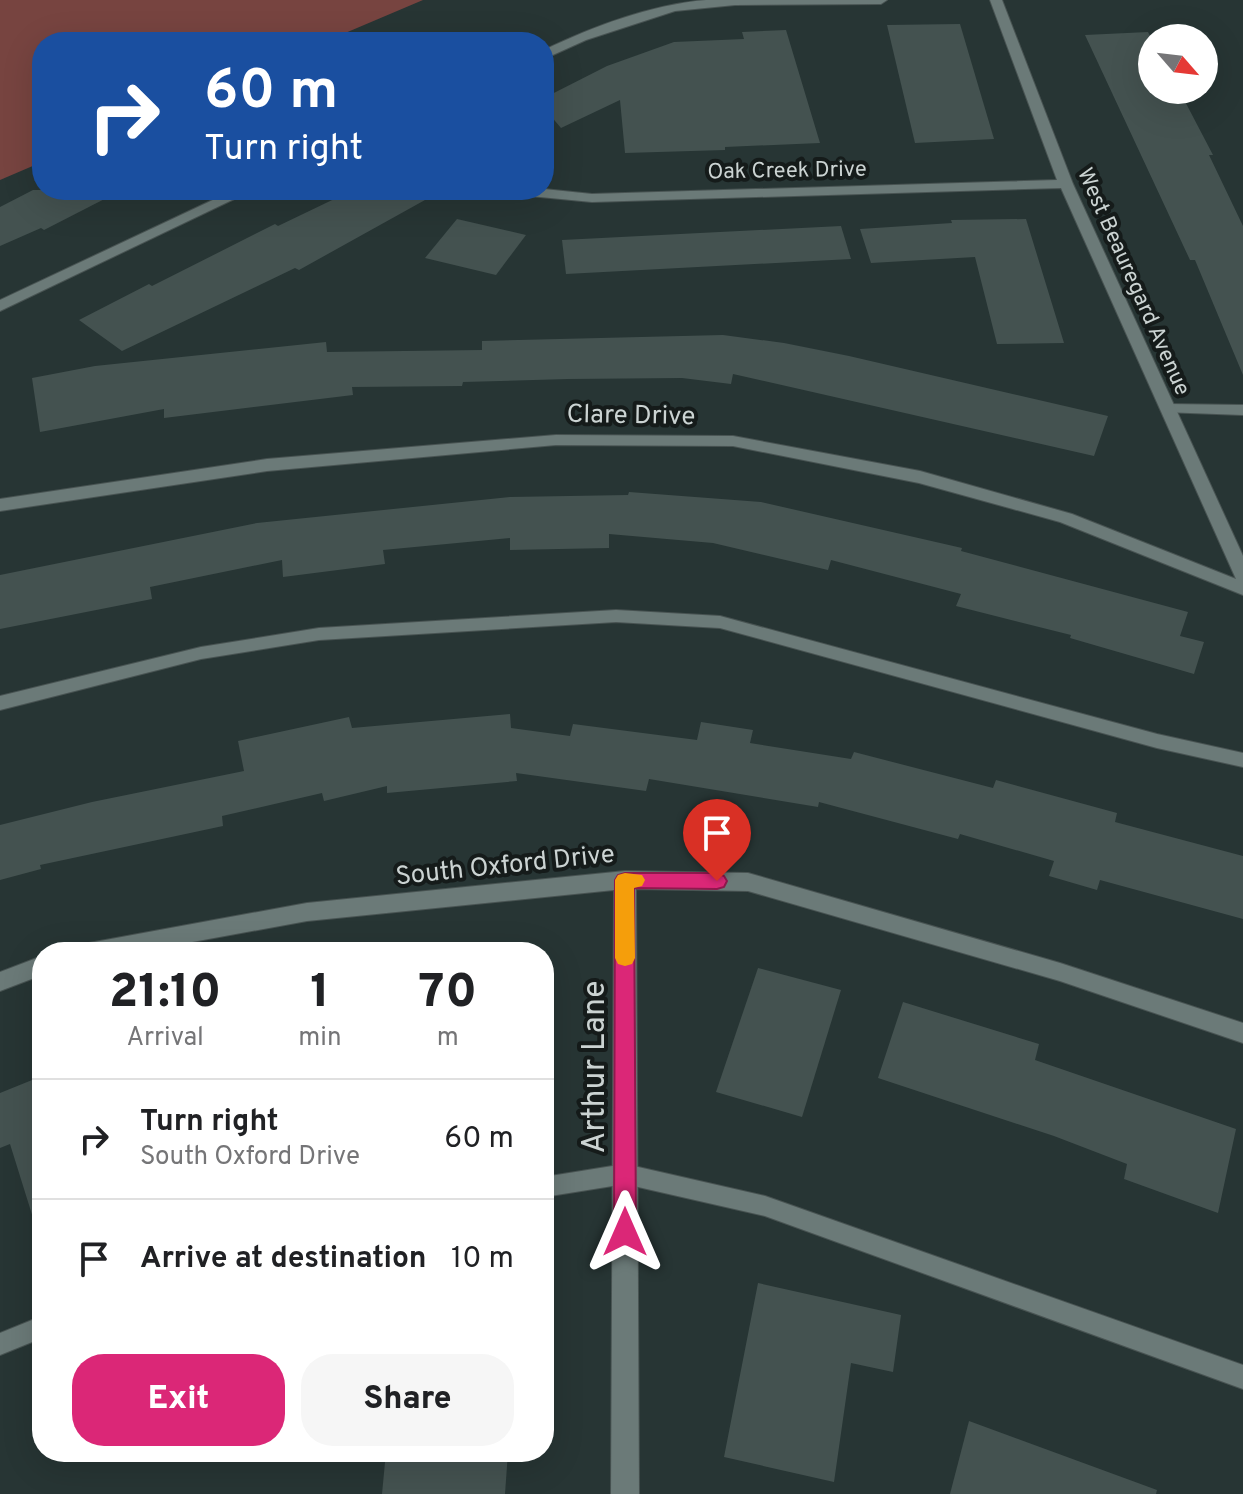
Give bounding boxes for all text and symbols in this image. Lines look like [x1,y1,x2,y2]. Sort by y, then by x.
north arrow [1138,24,1218,104]
map controls [1138,24,1218,104]
text: 60 m [204,58,338,128]
icon: right [72,64,176,168]
text: Turn right [204,127,363,173]
street label: Oak Creek Drive [707,157,867,186]
street label: West Beauregard Avenue [1070,164,1195,400]
street label: Clare Drive [566,399,696,434]
pin [683,799,751,881]
icon: arrive [695,811,739,855]
street label: South Oxford Drive [394,839,616,894]
text: 21:10 [109,964,221,1024]
text: 1 [310,964,330,1024]
text: 70 [419,964,477,1024]
street label: Arthur Lane [576,980,616,1154]
text: Arrival [126,1022,204,1055]
text: min [298,1022,342,1055]
text: m [437,1022,459,1055]
text: Turn right [140,1104,278,1141]
icon: right [72,1117,116,1161]
text: 60 m [444,1121,514,1158]
text: South Oxford Drive [140,1141,360,1174]
position arrow [583,1190,667,1274]
icon: arrive [72,1237,116,1281]
text: Arrive at destination [140,1241,426,1278]
text: 10 m [451,1241,514,1278]
button: Exit [72,1354,285,1446]
button: Share [301,1354,514,1446]

